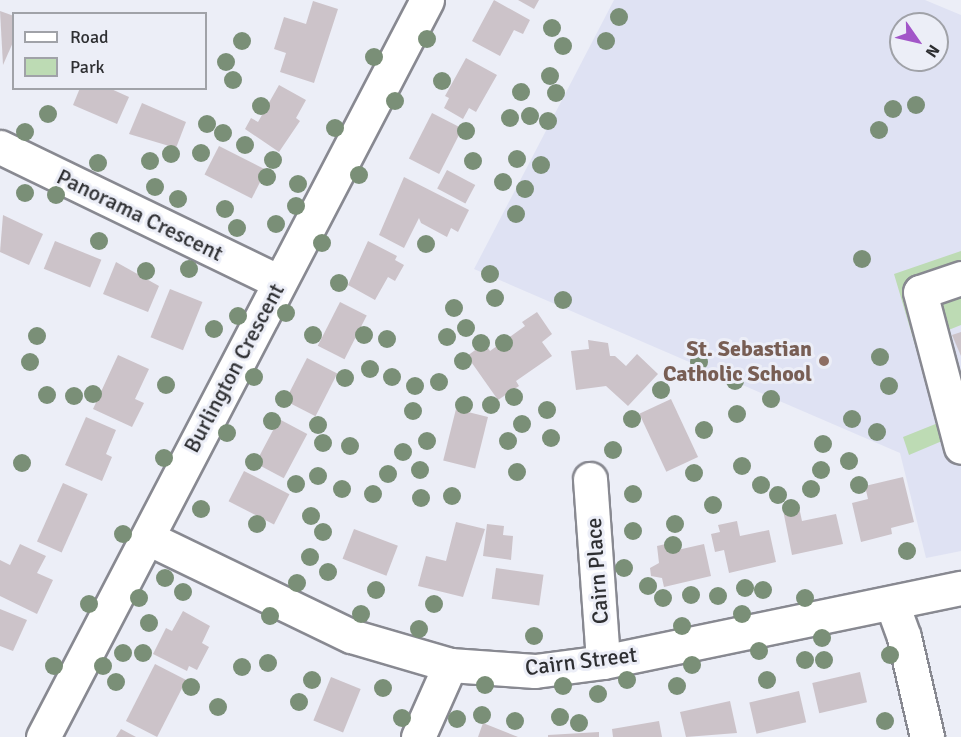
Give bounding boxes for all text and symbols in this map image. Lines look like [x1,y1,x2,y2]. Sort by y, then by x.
legend [12,12,207,90]
north arrow [889,12,949,72]
text: Road [70,26,109,48]
text: N [921,41,944,61]
text: Park [70,56,105,78]
street label: Panorama Crescent [53,163,227,267]
street label: Burlington Crescent [178,279,290,457]
place label: St. Sebastian Catholic School [663,335,812,386]
marker: St. Sebastian Catholic School [817,354,831,368]
street label: Cairn Place [580,517,614,625]
street label: Cairn Street [524,641,638,681]

